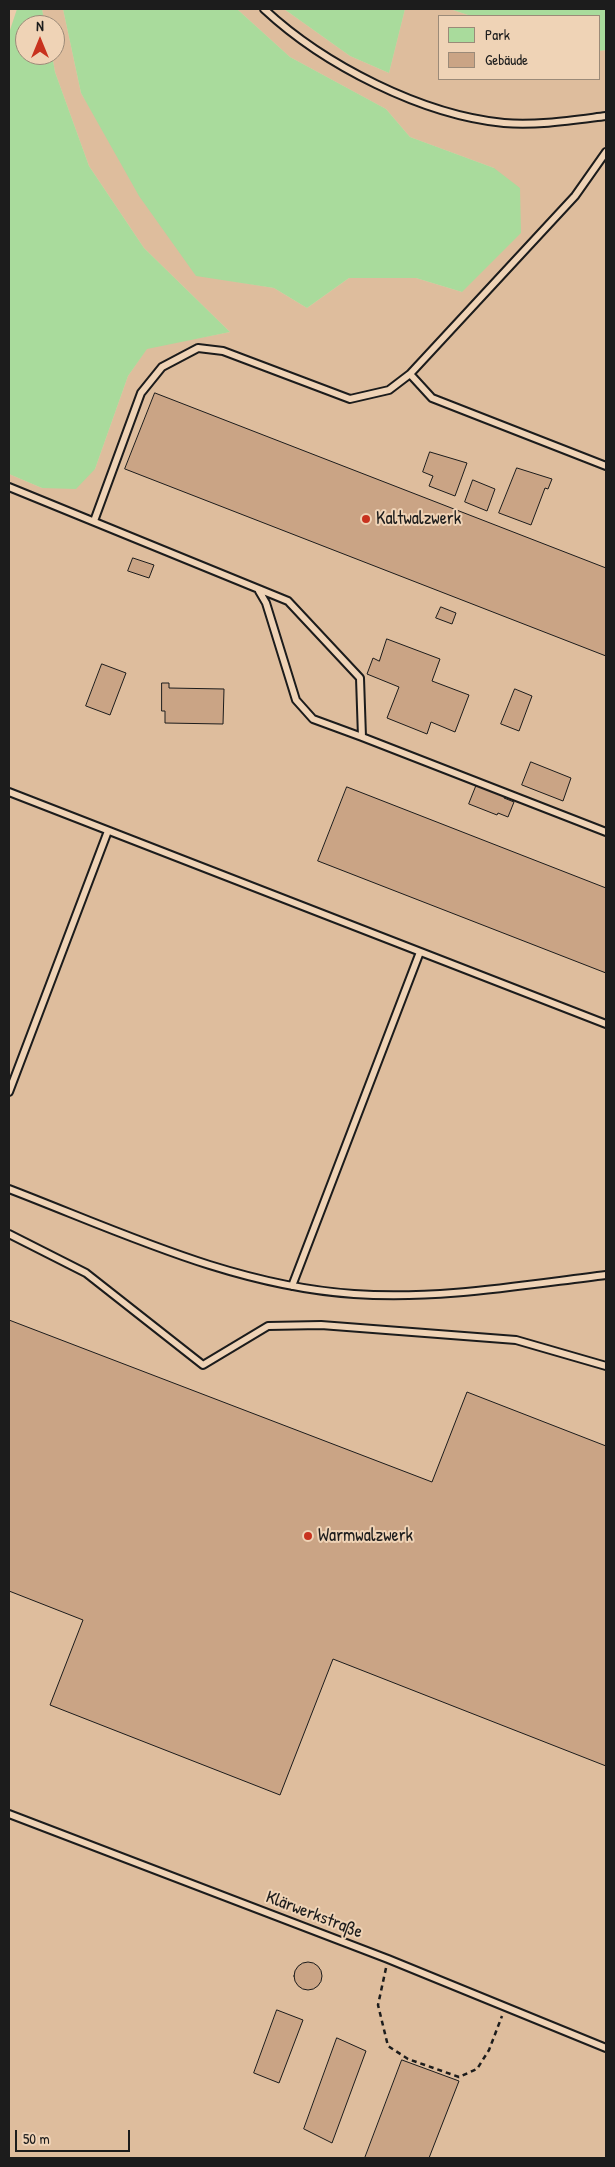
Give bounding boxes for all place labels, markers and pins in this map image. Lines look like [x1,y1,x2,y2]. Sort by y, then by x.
place label: Kaltwalzwerk [376,508,461,530]
marker: Kaltwalzwerk [360,513,372,525]
place label: Warmwalzwerk [318,1525,413,1547]
marker: Warmwalzwerk [302,1530,314,1542]

